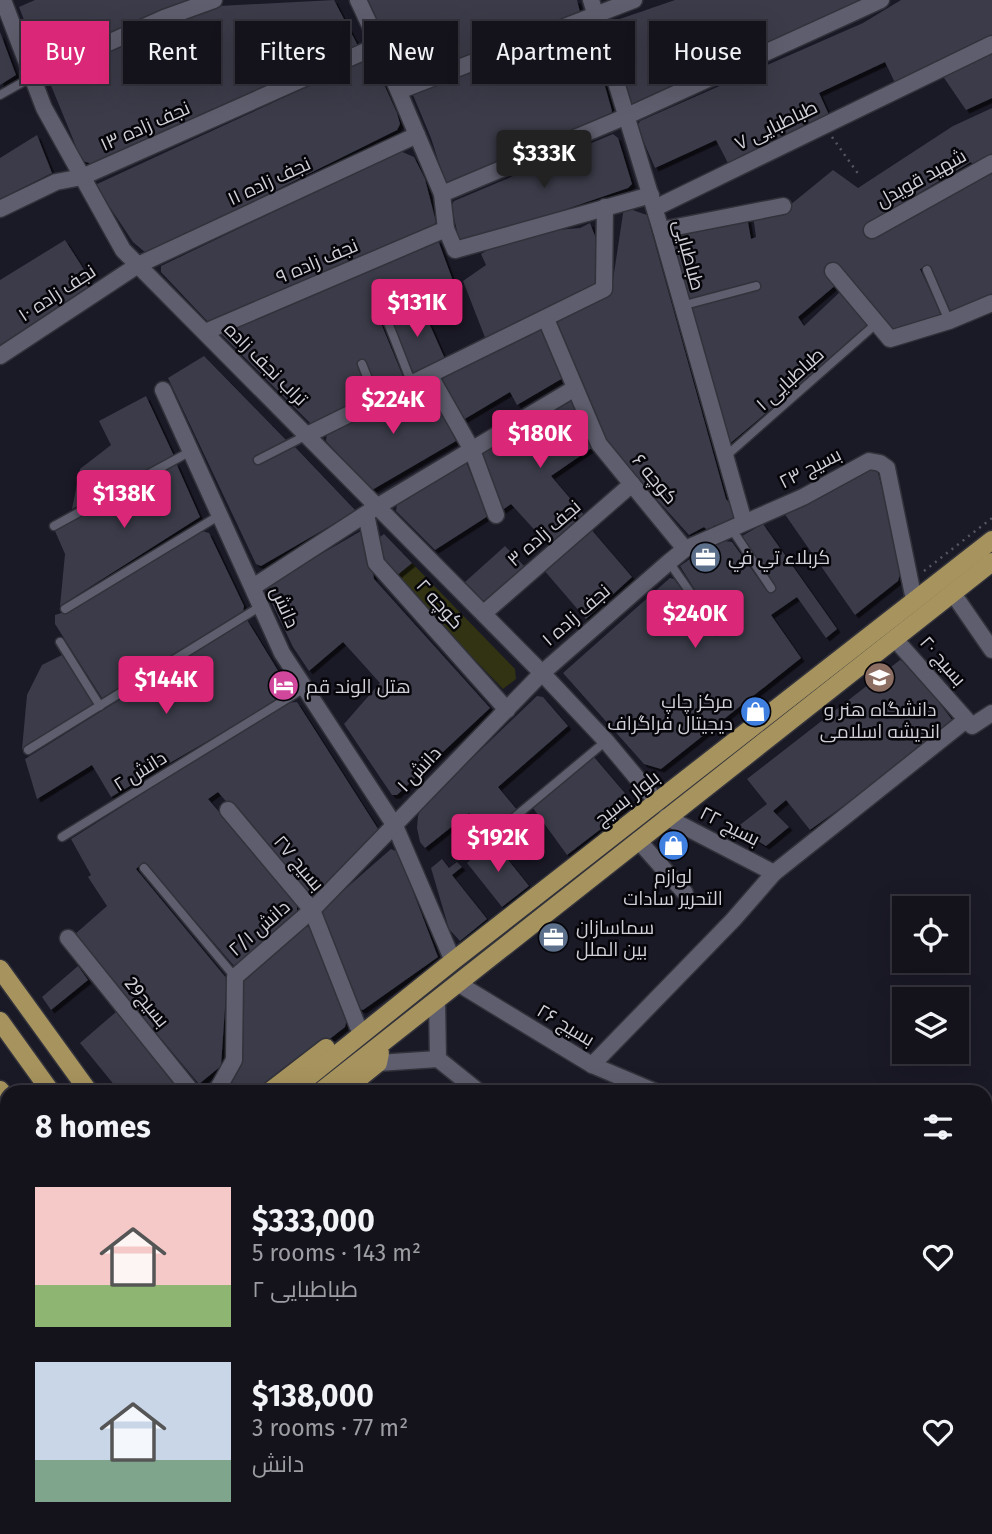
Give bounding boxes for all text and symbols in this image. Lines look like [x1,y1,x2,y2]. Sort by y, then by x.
chip: Buy [21,21,109,84]
chip: Rent [123,21,221,84]
chip: Filters [235,21,350,84]
chip: New [364,21,458,84]
chip: Apartment [472,21,635,84]
chip: House [649,21,766,84]
street label: طباطبایی ۷ [731,95,821,155]
street label: نجف زاده ۱۳ [97,96,193,156]
pin: $333K [495,130,593,190]
text: $333K [512,139,576,167]
street label: شهید قویدل [872,144,970,212]
street label: نجف زاده ۱۱ [224,152,314,210]
street label: طباطبایی [669,217,709,293]
street label: نجف زاده ۹ [273,233,361,289]
street label: نجف زاده ۱۰ [14,259,100,327]
pin: $131K [368,280,466,339]
text: $131K [387,288,447,316]
street label: تراب نجف زاده [220,318,312,410]
street label: طباطبایی ۱ [751,343,829,415]
pin: $224K [344,376,442,436]
text: $224K [361,385,425,413]
pin: $180K [491,410,589,470]
text: $180K [508,419,572,447]
street label: بسیج ۲۳ [775,443,846,495]
street label: کوچه ۶ [627,449,683,509]
pin: $138K [75,470,173,530]
text: $138K [93,479,155,507]
street label: نجف زاده ۳ [503,495,585,571]
office icon: كربلاء تي في [688,540,722,574]
place label: كربلاء تي في [728,546,830,572]
street label: کوچه ۲ [411,574,468,634]
street label: نجف زاده ۱ [537,579,615,651]
street label: دانش [266,583,304,631]
pin: $240K [646,590,744,650]
text: $240K [663,599,727,627]
street label: بسیج ۲۰ [914,631,971,692]
pin: $144K [117,656,215,716]
school or university icon: دانشگاه هنر و اندیشه اسلامی [863,661,897,695]
text: $144K [134,665,198,693]
hotel icon: هتل الوند قم [266,669,300,703]
place label: هتل الوند قم [306,675,411,700]
place label: مرکز چاپ دیجیتال فراگراف [607,690,733,735]
shop icon: مرکز چاپ دیجیتال فراگراف [739,695,773,729]
place label: دانشگاه هنر و اندیشه اسلامی [820,698,940,743]
street label: دانش ۱ [392,741,446,797]
street label: دانش ۲ [109,746,171,796]
street label: بلوار بسیج [590,766,665,832]
street label: بسیج ۲۲ [695,801,764,853]
pin: $192K [449,814,547,874]
text: $192K [467,823,529,851]
shop icon: لوازم التحریر سادات [656,828,690,862]
street label: بسیج ۲۷ [267,830,329,897]
place label: لوازم التحریر سادات [623,865,723,910]
street label: دانش ۲/۱ [224,895,294,961]
map controls [892,896,969,1064]
button: locate [892,896,969,973]
place label: سماسازان بین الملل [576,916,654,961]
office icon: سماسازان بین الملل [536,921,570,955]
street label: بسیج29 [118,972,174,1033]
button: layers [892,987,969,1064]
street label: بسیج ۲۶ [532,999,599,1053]
icon: filters [919,1108,957,1146]
text: 8 homes [35,1109,151,1145]
text: $333,000 [252,1203,375,1239]
icon: home [91,1215,175,1299]
icon: heart [919,1238,957,1276]
text: 5 rooms · 143 m² [252,1239,421,1267]
text: طباطبایی ۲ [252,1275,358,1303]
text: $138,000 [252,1378,374,1414]
icon: home [91,1390,175,1474]
icon: heart [919,1413,957,1451]
text: 3 rooms · 77 m² [252,1414,408,1442]
text: دانش [252,1450,304,1478]

